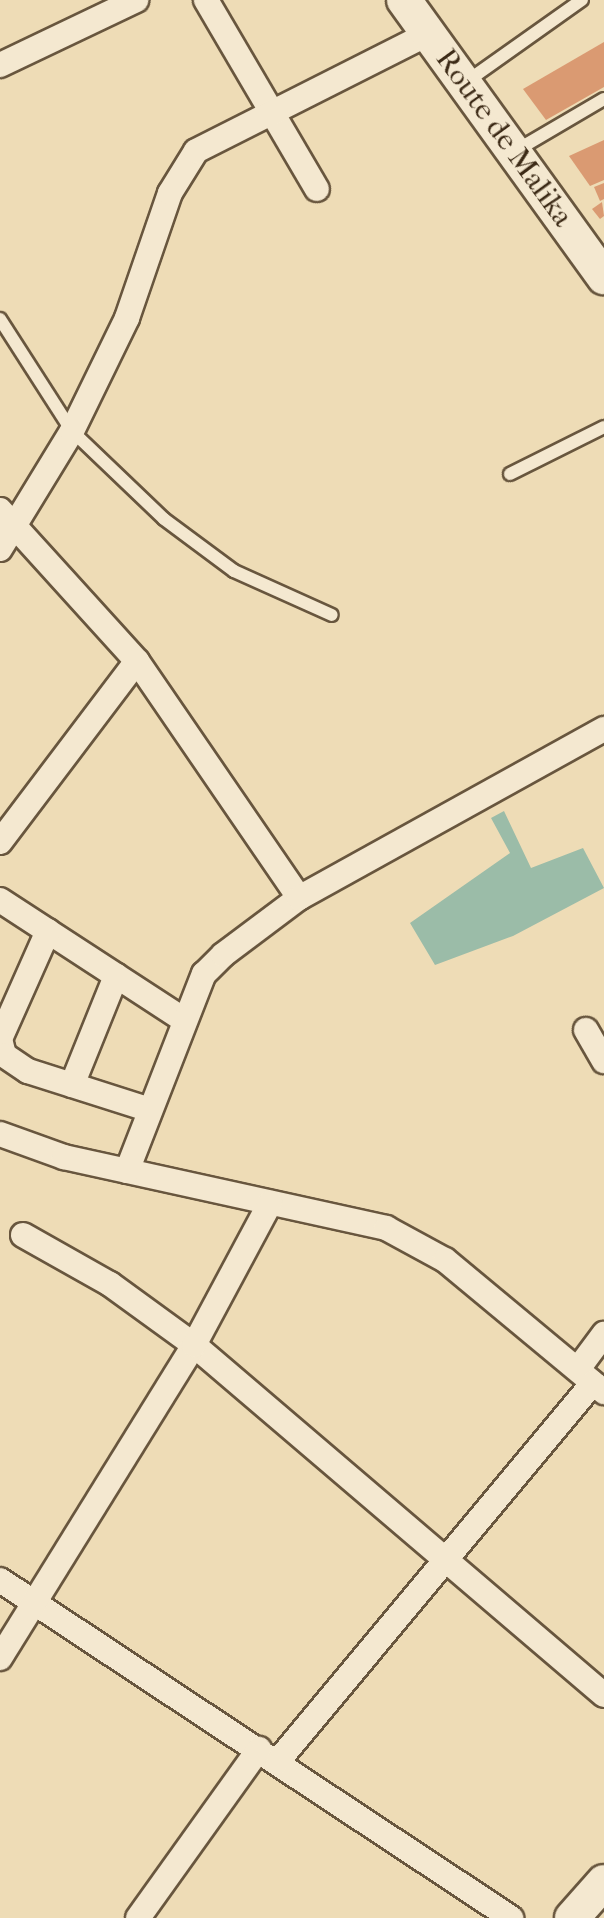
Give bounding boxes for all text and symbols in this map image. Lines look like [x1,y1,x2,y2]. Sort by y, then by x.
street label: Route de Malika [428,42,580,234]

